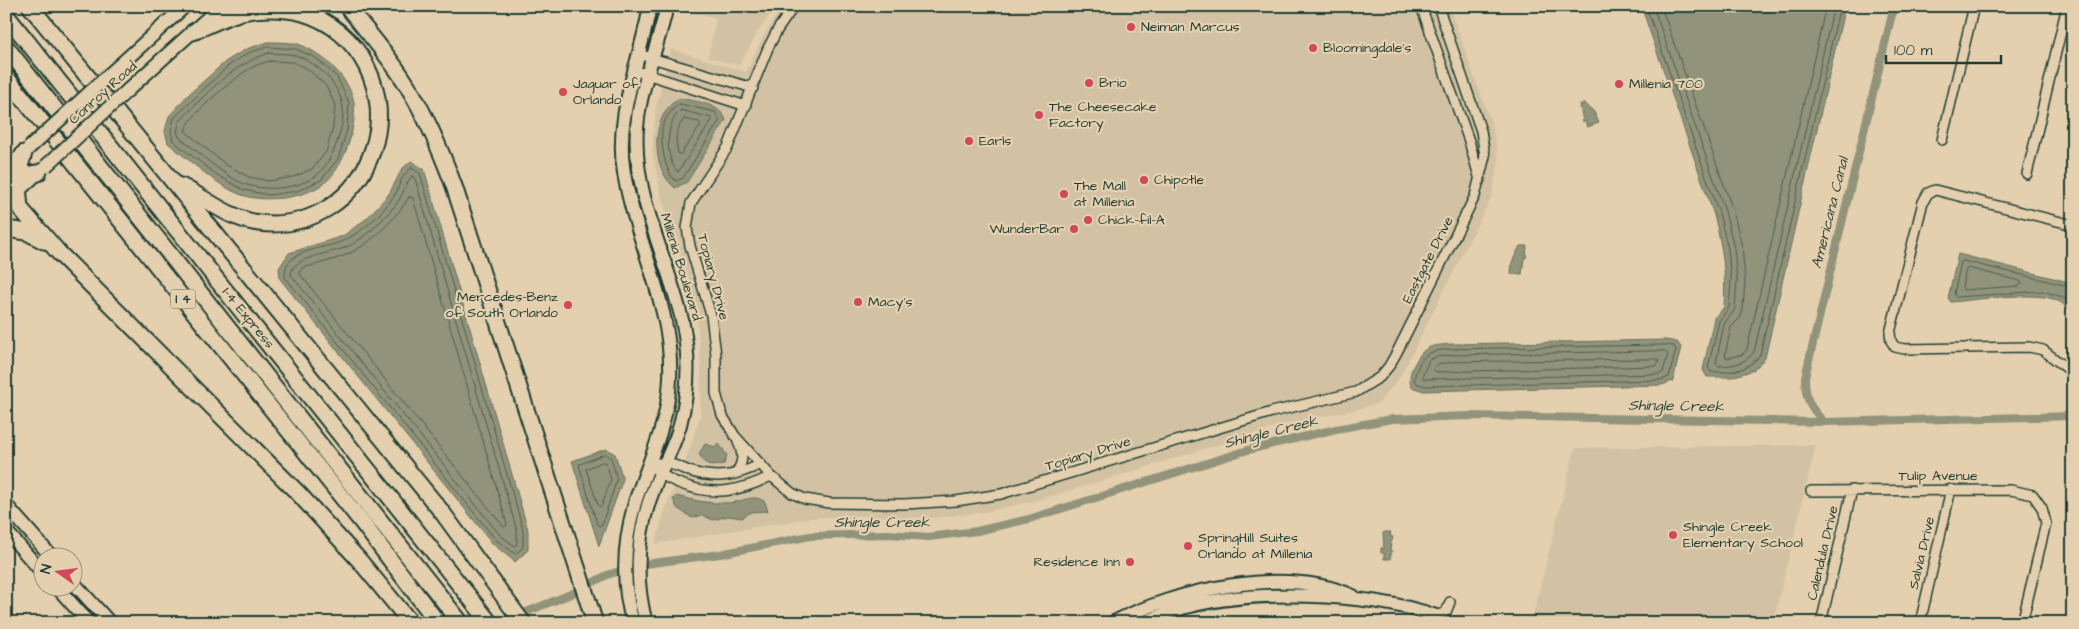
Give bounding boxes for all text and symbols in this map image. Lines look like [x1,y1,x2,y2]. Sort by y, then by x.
place label: Neiman Marcus [1141,17,1240,37]
marker: Neiman Marcus [1125,21,1137,33]
scale bar [1886,32,2002,64]
place label: Bloomingdale's [1323,38,1412,58]
text: 100 m [1894,40,1933,61]
marker: Bloomingdale's [1307,42,1319,54]
street label: Conroy Road [64,57,142,129]
place label: Brio [1099,73,1127,93]
place label: Jaguar of Orlando [573,74,639,110]
place label: Millenia 700 [1629,74,1703,94]
marker: Brio [1083,77,1095,89]
marker: Millenia 700 [1613,78,1625,90]
marker: Jaguar of Orlando [557,86,569,98]
place label: The Cheesecake Factory [1049,97,1157,133]
marker: The Cheesecake Factory [1033,109,1045,121]
place label: Earls [979,131,1011,151]
marker: Earls [963,135,975,147]
water label: Americana Canal [1806,154,1854,271]
place label: Chipotle [1154,170,1204,190]
marker: Chipotle [1138,174,1150,186]
place label: The Mall at Millenia [1074,176,1134,212]
marker: The Mall at Millenia [1058,188,1070,200]
place label: Chick-fil-A [1098,210,1165,230]
street label: Millenia Boulevard [655,211,707,323]
street label: Eastgate Drive [1398,213,1459,307]
marker: Chick-fil-A [1082,214,1094,226]
place label: WunderBar [989,219,1064,239]
marker: WunderBar [1068,223,1080,235]
street label: Topiary Drive [692,232,734,323]
street label: I-4 Express [217,283,279,353]
place label: Mercedes-Benz of South Orlando [446,287,558,323]
road number: I 4 [170,290,196,308]
place label: Macy's [868,292,913,312]
marker: Macy's [852,296,864,308]
marker: Mercedes-Benz of South Orlando [562,299,574,311]
water label: Shingle Creek [1628,395,1725,418]
water label: Shingle Creek [1222,410,1321,455]
street label: Topiary Drive [1043,431,1134,476]
street label: Tulip Avenue [1898,466,1978,486]
street label: Calendula Drive [1802,503,1844,602]
water label: Shingle Creek [834,512,930,534]
street label: Salvia Drive [1904,514,1940,591]
place label: Shingle Creek Elementary School [1683,517,1803,553]
place label: SpringHill Suites Orlando at Millenia [1198,528,1312,564]
marker: Shingle Creek Elementary School [1667,529,1679,541]
marker: SpringHill Suites Orlando at Millenia [1182,540,1194,552]
north arrow [32,546,82,596]
place label: Residence Inn [1033,552,1120,572]
marker: Residence Inn [1124,556,1136,568]
text: N [36,562,57,576]

